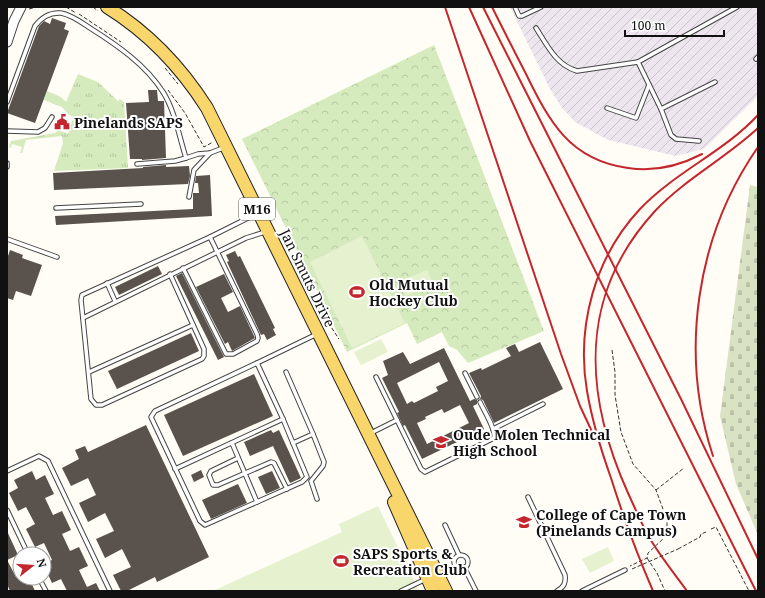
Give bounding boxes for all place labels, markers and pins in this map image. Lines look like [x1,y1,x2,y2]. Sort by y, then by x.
public building icon: Pinelands SAPS [53,113,71,131]
place label: Pinelands SAPS [74,113,183,132]
place label: Old Mutual Hockey Club [369,275,458,310]
sports icon: Old Mutual Hockey Club [348,283,366,301]
place label: Oude Molen Technical High School [453,425,610,460]
school or university icon: Oude Molen Technical High School [432,433,450,451]
place label: College of Cape Town (Pinelands Campus) [536,505,686,540]
school or university icon: College of Cape Town (Pinelands Campus) [515,513,533,531]
place label: SAPS Sports & Recreation Club [353,544,467,579]
sports icon: SAPS Sports & Recreation Club [332,552,350,570]

